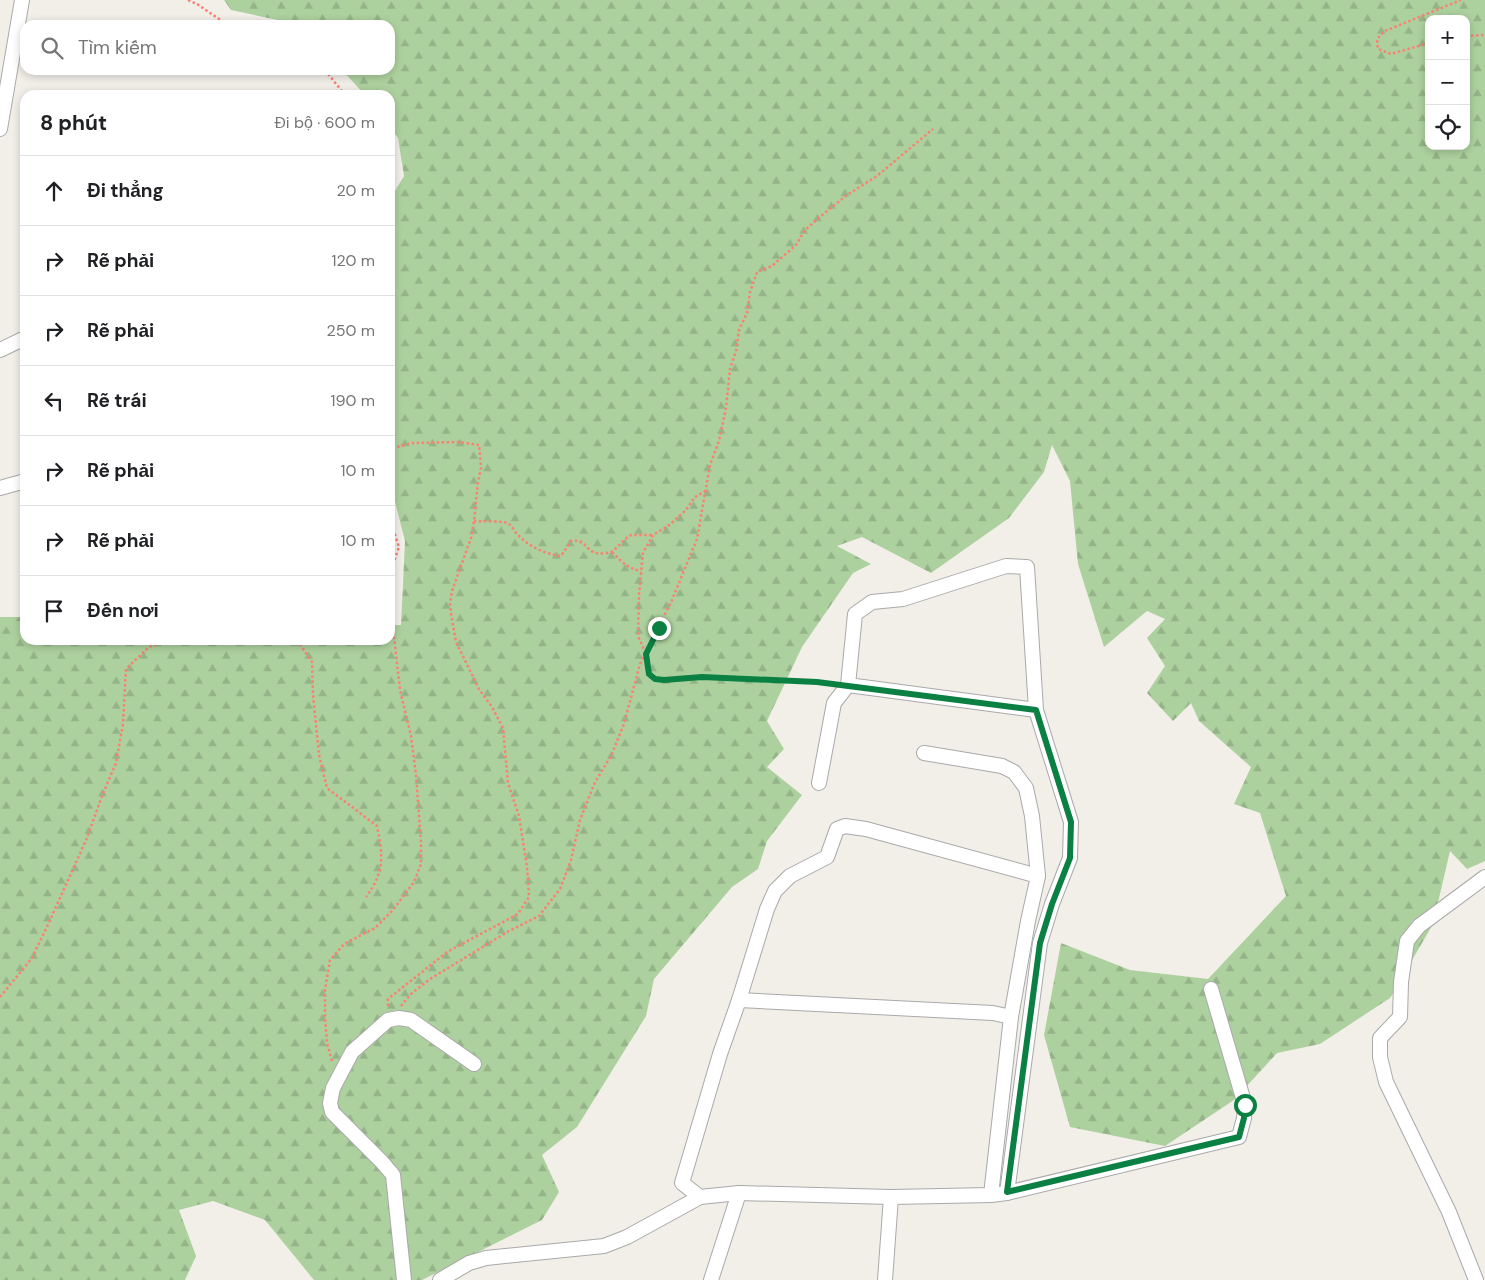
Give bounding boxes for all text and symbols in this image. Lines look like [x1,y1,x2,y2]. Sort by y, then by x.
map controls [1425,15,1470,150]
button: + [1425,15,1470,60]
search box [20,20,395,75]
icon: search [38,34,66,62]
text: Tìm kiếm [78,35,157,60]
button: − [1425,60,1470,105]
button: locate [1425,105,1470,150]
text: 8 phút [40,109,107,137]
text: Đi bộ · 600 m [275,112,375,133]
icon: ahead [40,177,68,205]
text: Đi thẳng [87,178,164,203]
text: 20 m [336,180,375,201]
icon: right [40,247,68,275]
text: Rẽ phải [87,248,154,273]
text: 120 m [331,250,375,271]
icon: right [40,317,68,345]
text: Rẽ phải [87,318,154,343]
text: 250 m [327,320,375,341]
icon: left [40,387,68,415]
text: Rẽ trái [87,388,147,413]
text: 190 m [331,390,375,411]
icon: right [40,457,68,485]
text: Rẽ phải [87,458,154,483]
text: 10 m [341,460,375,481]
icon: right [40,527,68,555]
text: Rẽ phải [87,528,154,553]
text: 10 m [341,530,375,551]
icon: arrive [40,597,68,625]
text: Đến nơi [87,598,159,623]
route end [648,617,671,640]
route start [1234,1094,1257,1117]

